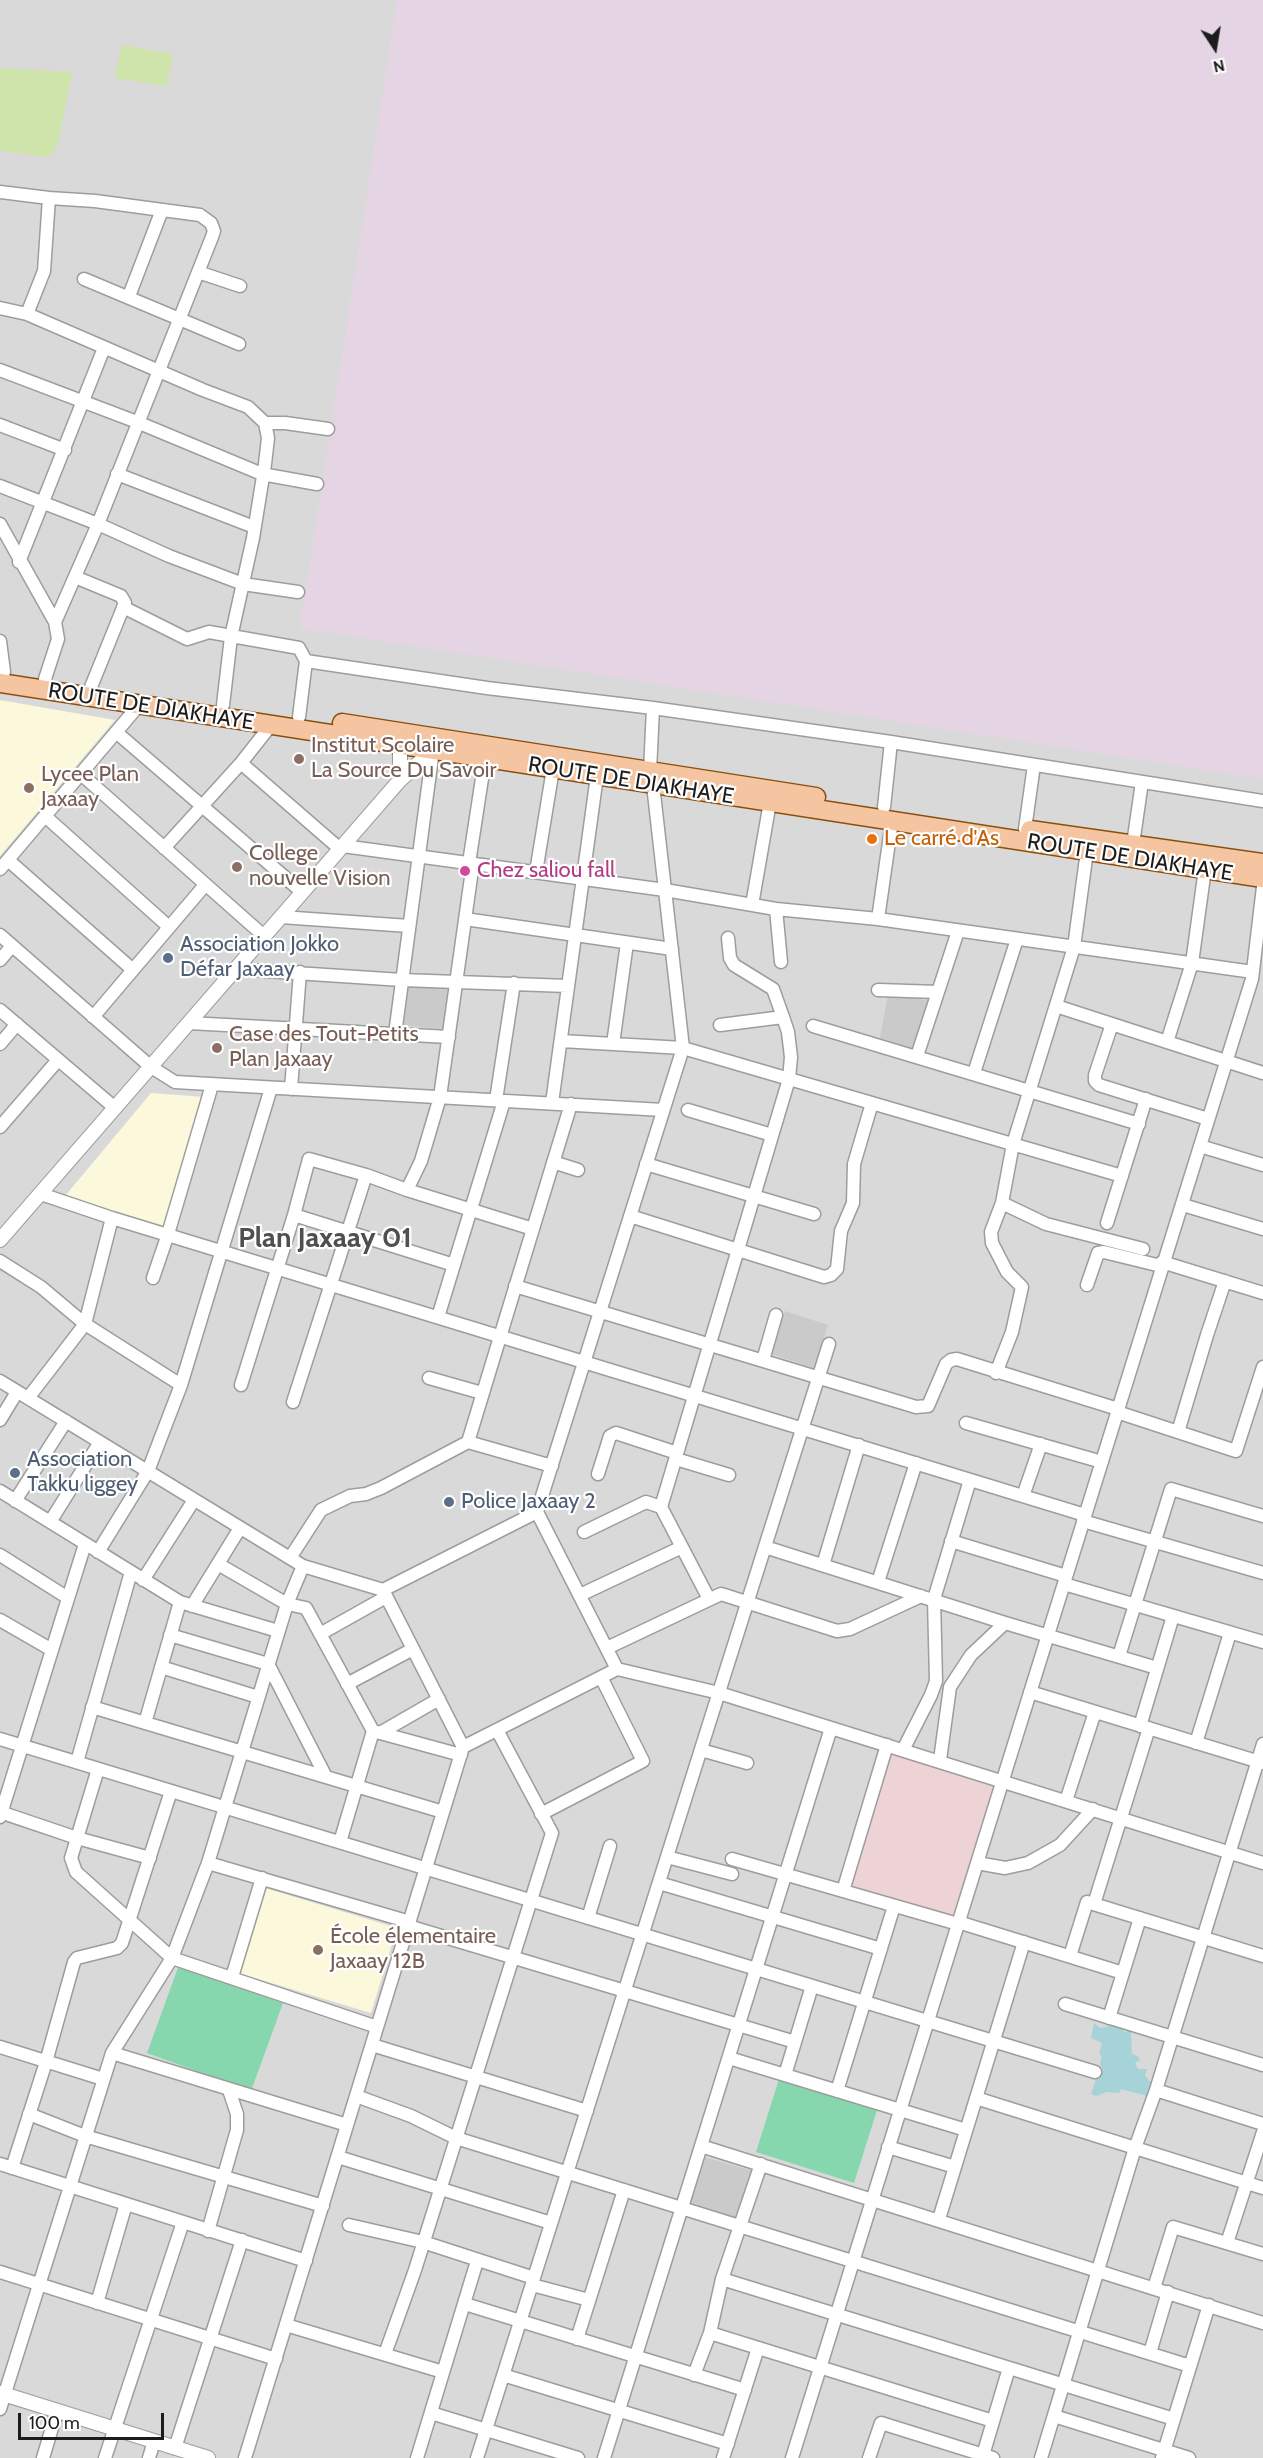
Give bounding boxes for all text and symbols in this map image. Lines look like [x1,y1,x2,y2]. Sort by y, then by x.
north arrow [1185,18,1245,78]
text: N [1211,56,1226,77]
street label: ROUTE DE DIAKHAYE [46,678,256,736]
place label: Institut Scolaire La Source Du Savoir [311,733,496,784]
marker: Institut Scolaire La Source Du Savoir [292,752,306,766]
street label: ROUTE DE DIAKHAYE [526,752,736,810]
place label: Lycee Plan Jaxaay [41,762,139,813]
marker: Lycee Plan Jaxaay [22,781,36,795]
place label: Le carré d'As [884,826,999,852]
street label: ROUTE DE DIAKHAYE [1025,829,1235,887]
marker: Le carré d'As [865,832,879,846]
place label: College nouvelle Vision [249,841,391,892]
place label: Chez saliou fall [477,858,615,884]
marker: College nouvelle Vision [230,860,244,874]
marker: Chez saliou fall [458,864,472,878]
place label: Association Jokko Défar Jaxaay [180,932,339,984]
marker: Association Jokko Défar Jaxaay [161,951,175,965]
place label: Case des Tout-Petits Plan Jaxaay [229,1022,418,1074]
marker: Case des Tout-Petits Plan Jaxaay [210,1041,224,1055]
district label: Plan Jaxaay 01 [238,1222,412,1256]
place label: Association Takku liggey [27,1447,138,1498]
marker: Association Takku liggey [8,1466,22,1480]
place label: Police Jaxaay 2 [461,1489,596,1515]
marker: Police Jaxaay 2 [442,1495,456,1509]
place label: École élementaire Jaxaay 12B [330,1924,496,1976]
marker: École élementaire Jaxaay 12B [311,1943,325,1957]
scale bar [21,2401,166,2439]
text: 100 m [29,2412,80,2434]

